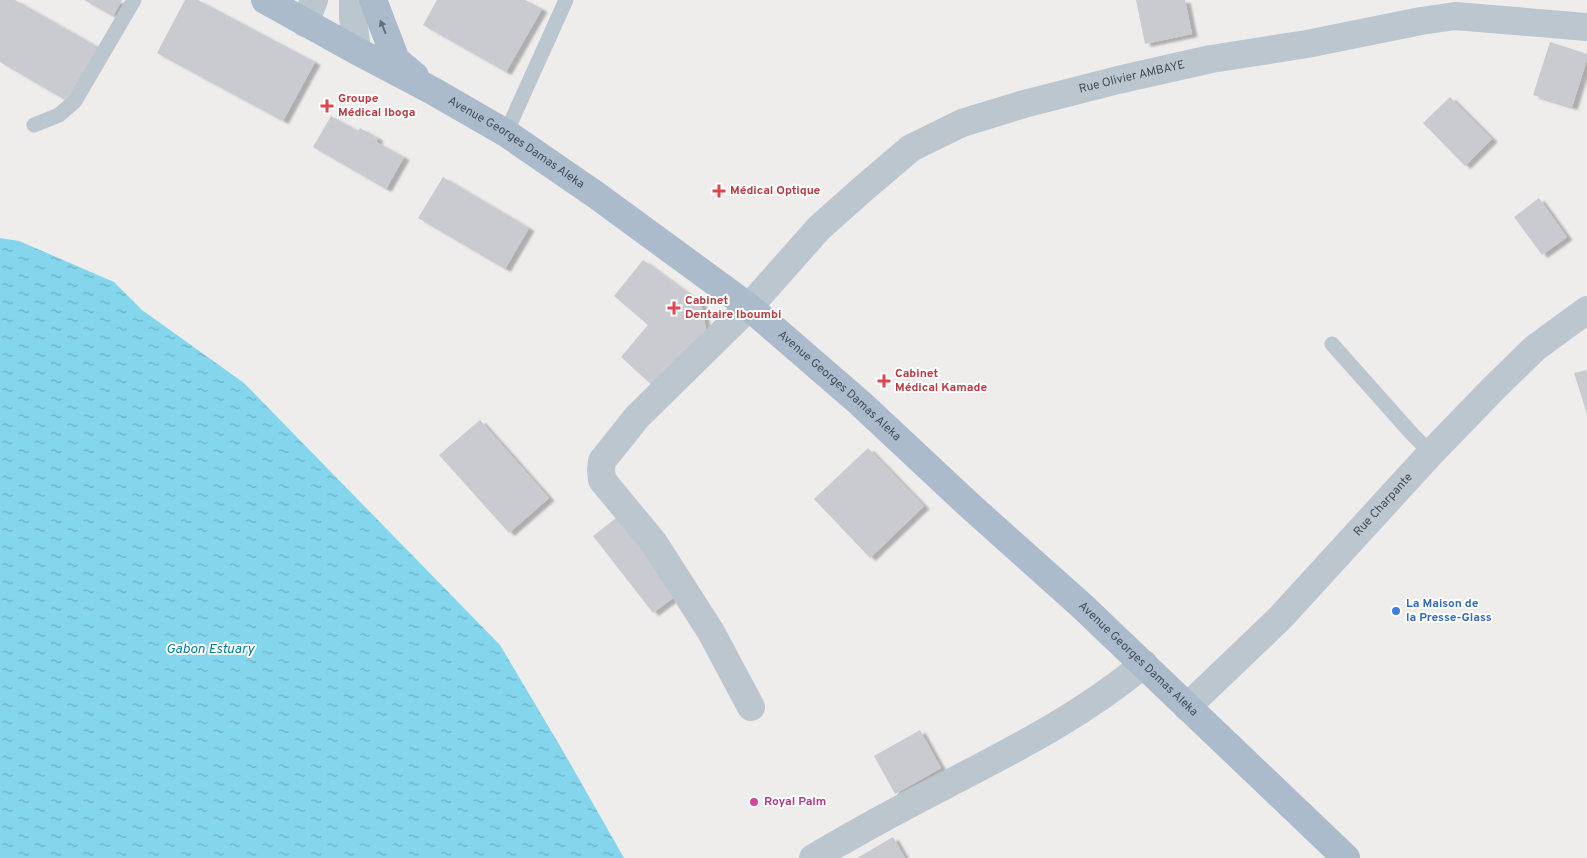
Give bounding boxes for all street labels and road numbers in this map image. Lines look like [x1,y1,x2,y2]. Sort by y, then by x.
street label: Rue Olivier AMBAYE [1077,57,1186,98]
street label: Avenue Georges Damas Aleka [445,93,588,193]
street label: Avenue Georges Damas Aleka [774,327,904,445]
street label: Rue Charpante [1350,470,1417,540]
street label: Avenue Georges Damas Aleka [1075,598,1201,720]

